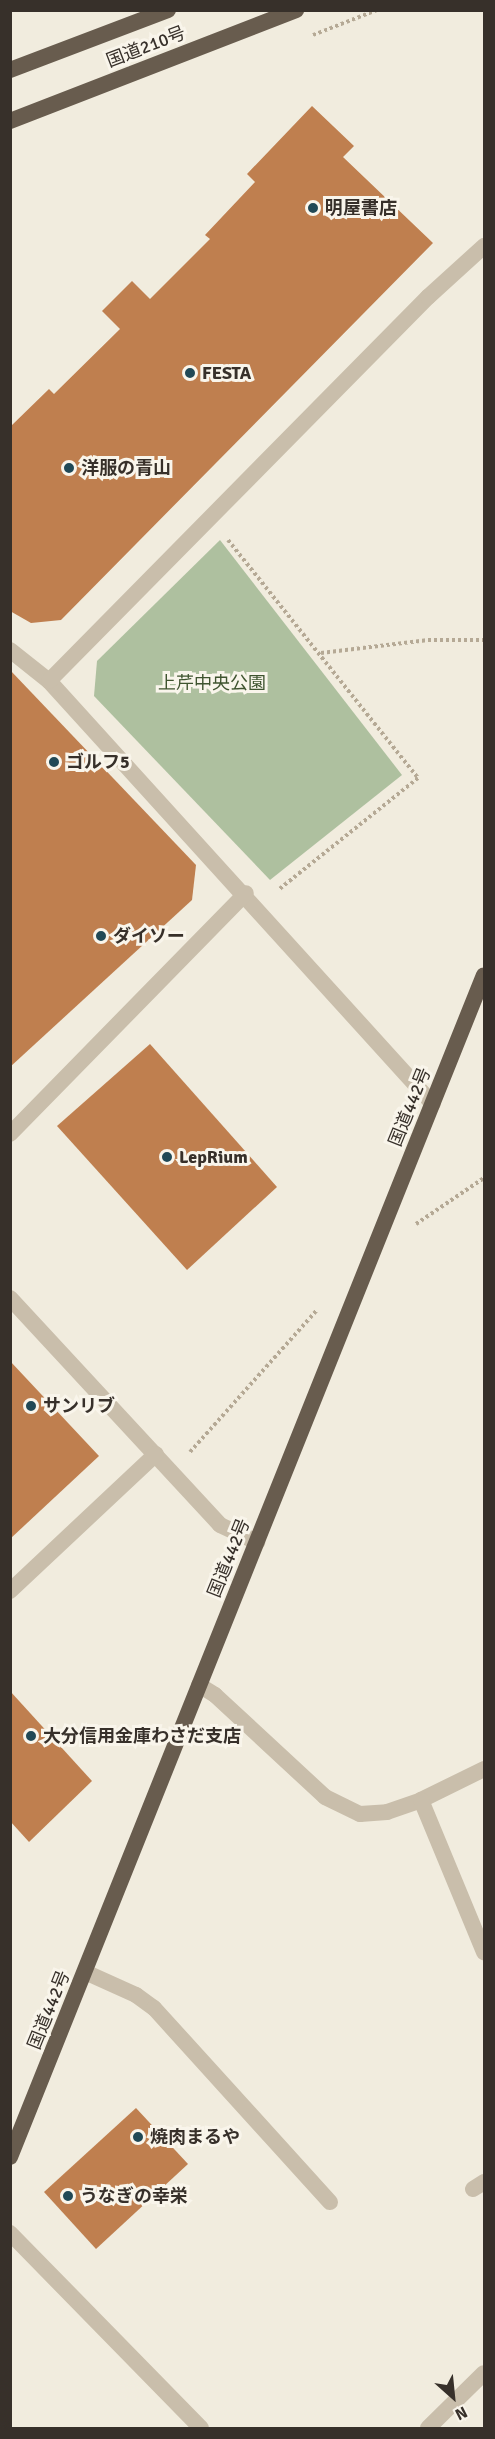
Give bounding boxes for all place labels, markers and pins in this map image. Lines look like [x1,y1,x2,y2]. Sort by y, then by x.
place label: 明屋書店 [325,197,397,219]
marker: 明屋書店 [306,201,320,215]
place label: FESTA [202,362,251,384]
marker: FESTA [183,366,197,380]
place label: 洋服の青山 [81,457,171,479]
marker: 洋服の青山 [62,461,76,475]
place label: ゴルフ5 [66,751,130,773]
marker: ゴルフ5 [47,755,61,769]
place label: ダイソー [113,925,185,947]
marker: ダイソー [94,929,108,943]
place label: LepRium [179,1146,248,1168]
marker: LepRium [160,1150,174,1164]
place label: サンリブ [43,1395,115,1417]
marker: サンリブ [24,1399,38,1413]
place label: 大分信用金庫わさだ支店 [43,1725,241,1747]
marker: 大分信用金庫わさだ支店 [24,1729,38,1743]
place label: 焼肉まるや [150,2126,240,2148]
marker: 焼肉まるや [131,2130,145,2144]
place label: うなぎの幸栄 [80,2185,188,2207]
marker: うなぎの幸栄 [61,2189,75,2203]

